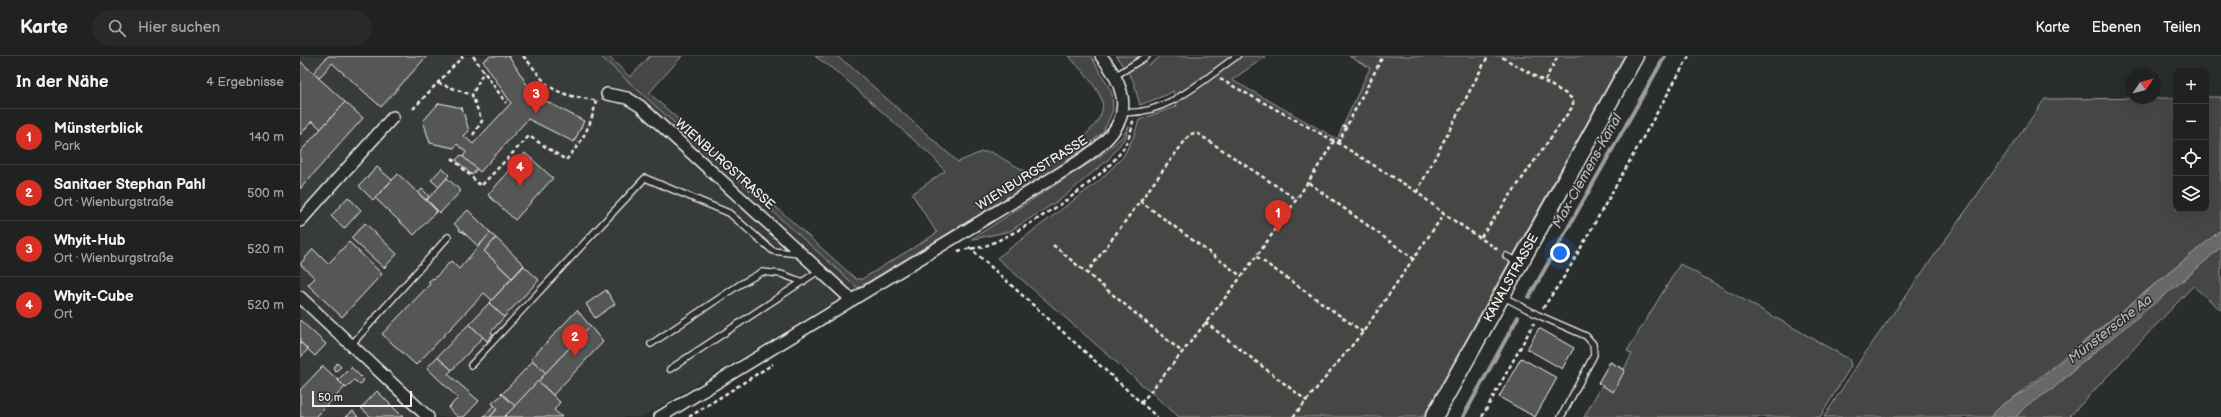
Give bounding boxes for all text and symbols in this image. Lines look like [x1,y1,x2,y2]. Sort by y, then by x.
search box [92,10,372,46]
text: Karte [20,16,68,39]
icon: search [106,17,128,39]
text: Hier suchen [138,18,220,37]
text: Karte [2036,19,2070,36]
text: Ebenen [2092,19,2141,36]
text: Teilen [2163,19,2201,36]
north arrow [2125,68,2161,104]
map controls [2173,68,2209,212]
button: + [2173,68,2209,104]
text: In der Nähe [16,72,109,92]
text: 4 Ergebnisse [206,74,284,90]
pin: 3 [523,81,549,114]
button: − [2173,104,2209,140]
water label: Max-Clemens-Kanal [1548,110,1626,231]
street label: WIENBURGSTRASSE [672,115,778,213]
text: Münsterblick [54,119,143,138]
text: 1 [26,129,32,145]
text: 140 m [249,129,284,145]
street label: WIENBURGSTRASSE [973,132,1091,214]
text: Park [54,138,80,154]
button: locate [2173,140,2209,176]
pin: 4 [507,154,533,187]
text: Sanitaer Stephan Pahl [54,175,205,194]
button: layers [2173,176,2209,212]
text: 2 [25,185,33,201]
text: 500 m [247,185,284,201]
text: Ort · Wienburgstraße [54,194,174,210]
pin: 1 [1265,200,1291,233]
text: Whyit-Hub [54,231,126,250]
street label: KANALSTRASSE [1480,231,1542,325]
text: 3 [25,241,33,257]
text: 520 m [247,241,284,257]
your location [1550,243,1570,263]
text: Ort · Wienburgstraße [54,250,174,266]
text: Whyit-Cube [54,287,134,306]
water label: Münstersche Aa [2065,291,2156,367]
text: 4 [25,297,33,313]
text: 520 m [247,297,284,313]
text: Ort [54,306,73,322]
pin: 2 [562,324,588,357]
scale bar [312,389,412,408]
text: 50 m [318,391,343,404]

